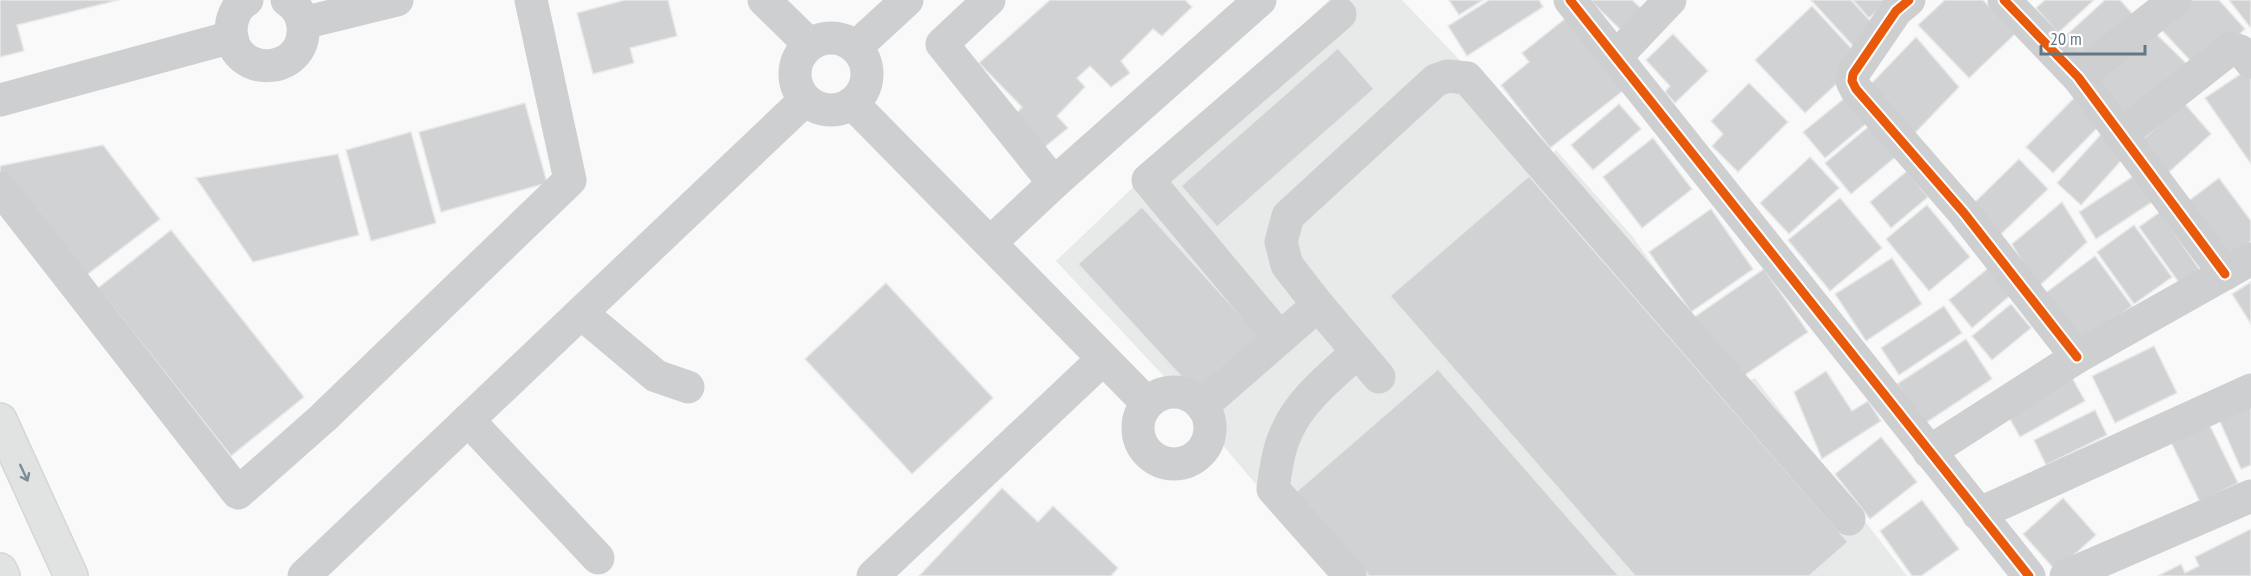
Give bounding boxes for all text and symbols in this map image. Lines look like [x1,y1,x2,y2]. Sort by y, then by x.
scale bar [2041,18,2144,56]
text: 20 m [2050,27,2082,50]
one-way arrow [19,464,31,482]

